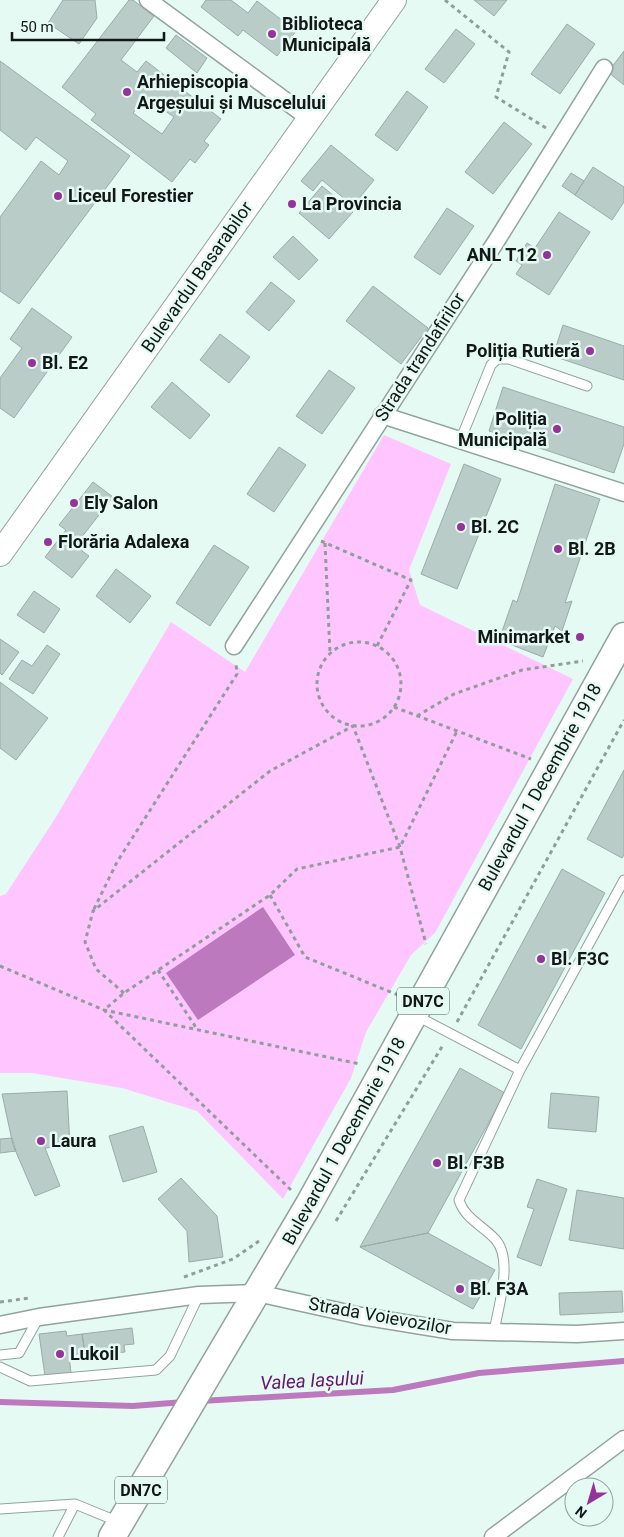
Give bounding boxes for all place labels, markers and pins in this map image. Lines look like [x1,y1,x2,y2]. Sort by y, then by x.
place label: Biblioteca Municipală [282,13,371,55]
marker: Biblioteca Municipală [266,28,278,40]
place label: Arhiepiscopia Argeșului și Muscelului [137,71,326,114]
marker: Arhiepiscopia Argeșului și Muscelului [121,86,133,98]
place label: Liceul Forestier [68,185,194,206]
marker: Liceul Forestier [52,190,64,202]
place label: La Provincia [302,193,402,214]
marker: La Provincia [286,198,298,210]
place label: ANL T12 [467,244,537,265]
marker: ANL T12 [541,249,553,261]
place label: Poliția Rutieră [466,340,580,362]
marker: Poliția Rutieră [584,345,596,357]
place label: Bl. E2 [42,352,88,373]
marker: Bl. E2 [26,357,38,369]
place label: Poliția Municipală [458,408,547,450]
marker: Poliția Municipală [551,423,563,435]
place label: Ely Salon [84,492,158,513]
marker: Ely Salon [68,497,80,509]
place label: Bl. 2C [471,516,519,537]
marker: Bl. 2C [455,521,467,533]
place label: Florăria Adalexa [58,531,190,552]
marker: Florăria Adalexa [42,536,54,548]
place label: Bl. 2B [568,538,616,559]
marker: Bl. 2B [552,543,564,555]
place label: Minimarket [478,626,570,647]
marker: Minimarket [574,631,586,643]
place label: Bl. F3C [551,948,609,969]
marker: Bl. F3C [535,953,547,965]
place label: Laura [51,1130,97,1151]
marker: Laura [35,1135,47,1147]
place label: Bl. F3B [447,1152,505,1173]
marker: Bl. F3B [431,1157,443,1169]
place label: Bl. F3A [470,1278,529,1299]
marker: Bl. F3A [454,1283,466,1295]
place label: Lukoil [70,1343,119,1364]
marker: Lukoil [54,1348,66,1360]

